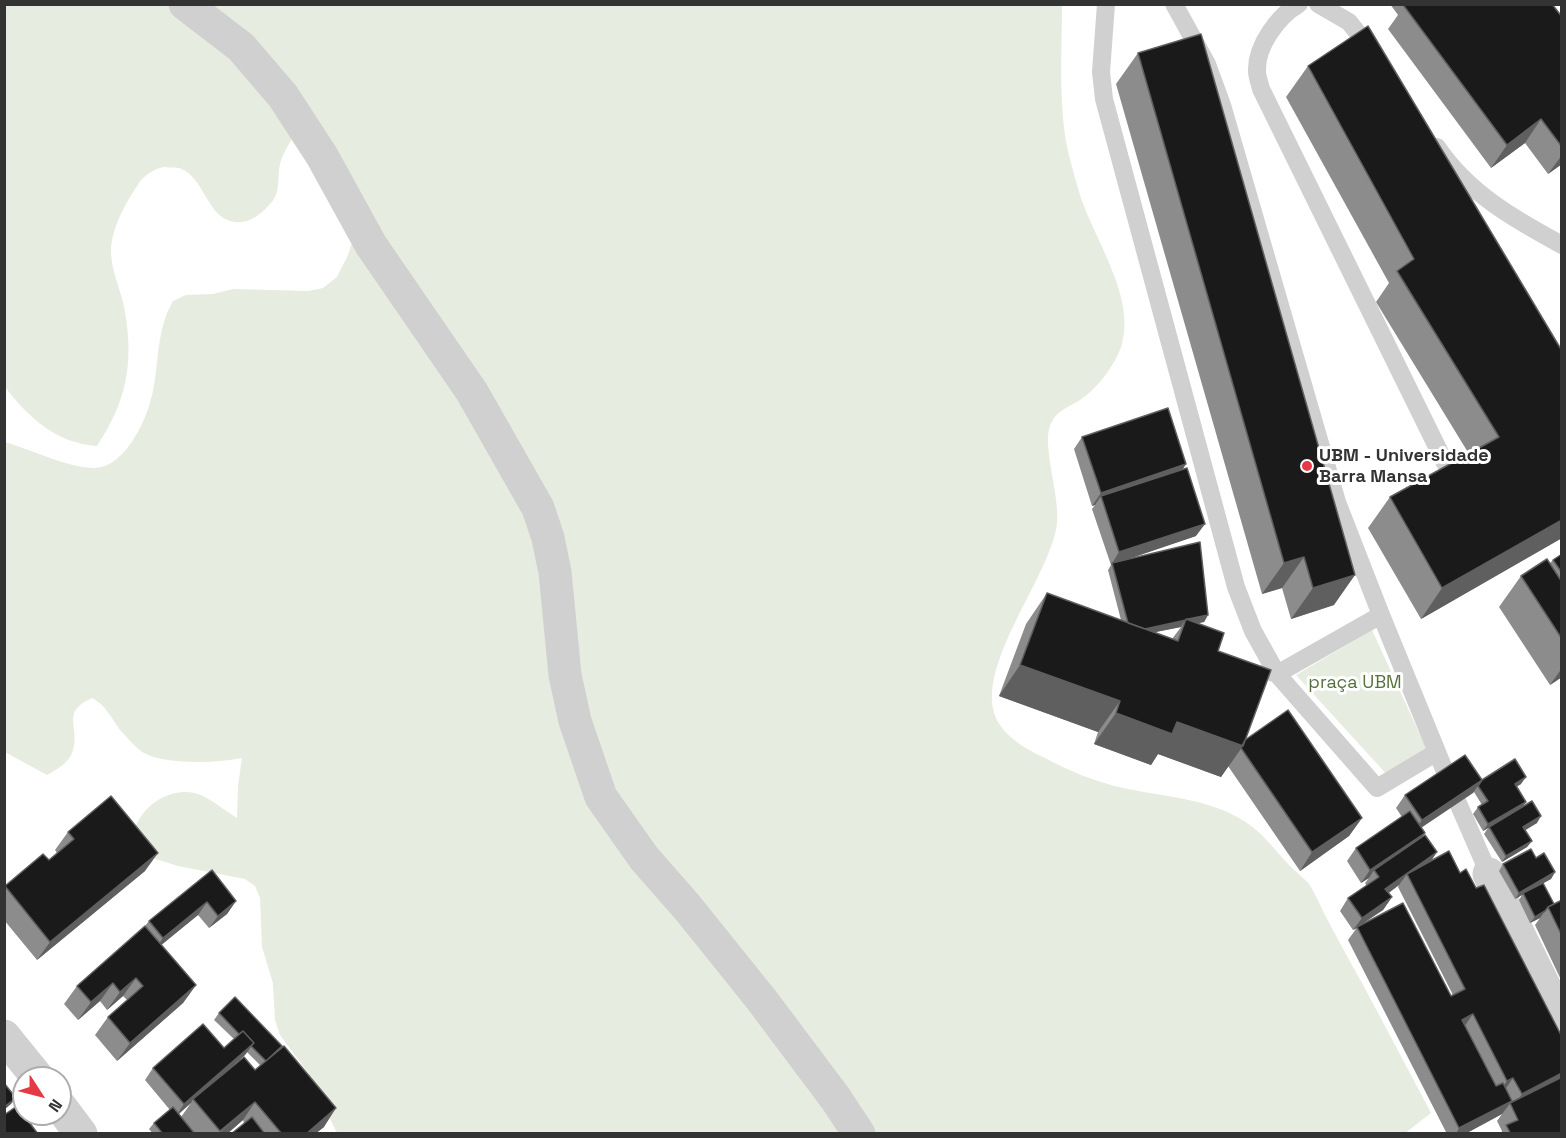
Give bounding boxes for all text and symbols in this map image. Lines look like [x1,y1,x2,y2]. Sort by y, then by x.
place label: UBM - Universidade Barra Mansa [1319,445,1489,488]
marker: UBM - Universidade Barra Mansa [1300,459,1314,473]
park label: praça UBM [1308,672,1402,694]
north arrow [12,1066,72,1126]
text: N [44,1095,67,1116]

